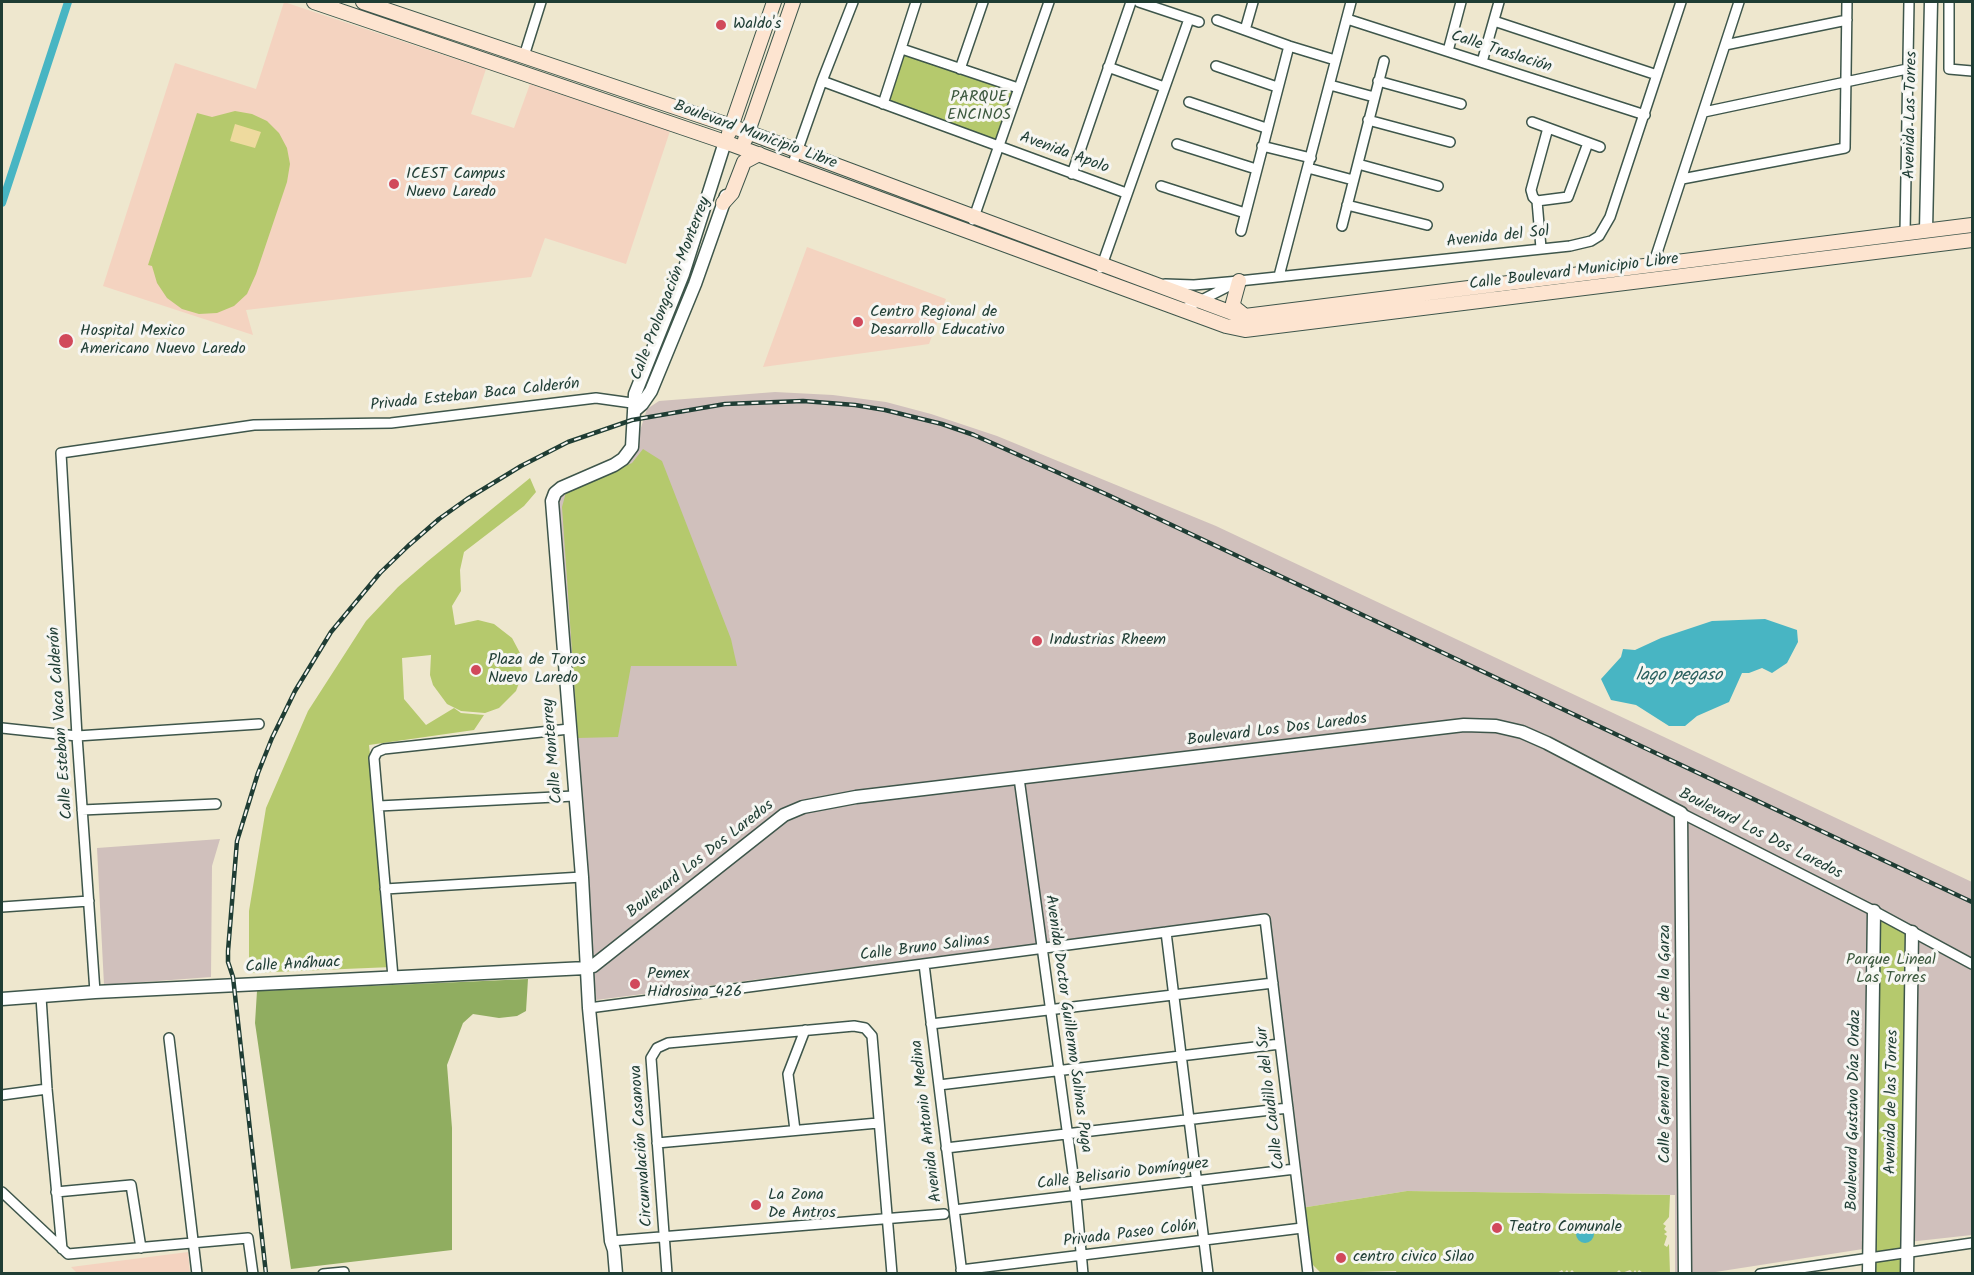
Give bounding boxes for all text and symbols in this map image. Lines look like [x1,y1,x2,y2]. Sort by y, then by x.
place label: Waldo's [733,15,781,35]
marker: Waldo's [714,18,728,32]
street label: Calle Traslación [1448,28,1554,78]
street label: Avenida Las Torres [1901,51,1923,179]
park label: PARQUE ENCINOS [947,88,1011,126]
street label: Boulevard Municipio Libre [671,98,839,174]
street label: Avenida Apolo [1017,129,1111,179]
place label: ICEST Campus Nuevo Laredo [406,165,505,203]
marker: ICEST Campus Nuevo Laredo [387,177,401,191]
street label: Calle Prolongación Monterrey [628,195,716,383]
street label: Avenida del Sol [1446,223,1550,253]
street label: Calle Boulevard Municipio Libre [1468,251,1680,295]
place label: Centro Regional de Desarrollo Educativo [870,303,1005,341]
marker: Centro Regional de Desarrollo Educativo [851,315,865,329]
place label: Hospital Mexico Americano Nuevo Laredo [80,322,246,360]
marker: Hospital Mexico Americano Nuevo Laredo [57,332,75,350]
street label: Privada Esteban Baca Calderón [369,375,581,417]
street label: Calle Esteban Vaca Calderón [46,626,78,820]
place label: Industrias Rheem [1049,631,1166,651]
marker: Industrias Rheem [1030,634,1044,648]
place label: Plaza de Toros Nuevo Laredo [488,651,586,689]
marker: Plaza de Toros Nuevo Laredo [469,663,483,677]
water label: lago pegaso [1636,666,1722,688]
street label: Calle Monterrey [540,698,568,804]
street label: Boulevard Los Dos Laredos [1186,710,1368,752]
street label: Boulevard Los Dos Laredos [1675,785,1845,885]
street label: Boulevard Los Dos Laredos [624,797,778,923]
street label: Avenida Doctor Guillermo Salinas Puga [1039,894,1095,1154]
street label: Calle General Tomás F. de la Garza [1656,925,1676,1163]
street label: Calle Bruno Salinas [859,932,991,966]
park label: Parque Lineal Las Torres [1846,951,1936,989]
street label: Calle Anáhuac [245,954,341,978]
place label: Pemex Hidrosina 426 [647,965,742,1003]
marker: Pemex Hidrosina 426 [628,977,642,991]
street label: Boulevard Gustavo Díaz Ordaz [1844,1009,1866,1211]
street label: Calle Caudillo del Sur [1254,1026,1290,1170]
street label: Avenida de las Torres [1882,1030,1904,1174]
street label: Avenida Antonio Medina [909,1039,947,1203]
street label: Circunvalación Casanova [628,1064,658,1228]
street label: Calle Belisario Domínguez [1036,1155,1210,1195]
place label: La Zona De Antros [768,1186,836,1224]
marker: La Zona De Antros [749,1198,763,1212]
street label: Privada Paseo Colón [1062,1217,1198,1253]
place label: Teatro Comunale [1509,1218,1622,1238]
marker: Teatro Comunale [1490,1221,1504,1235]
place label: centro civico Silao [1353,1248,1474,1268]
marker: centro civico Silao [1334,1251,1348,1265]

